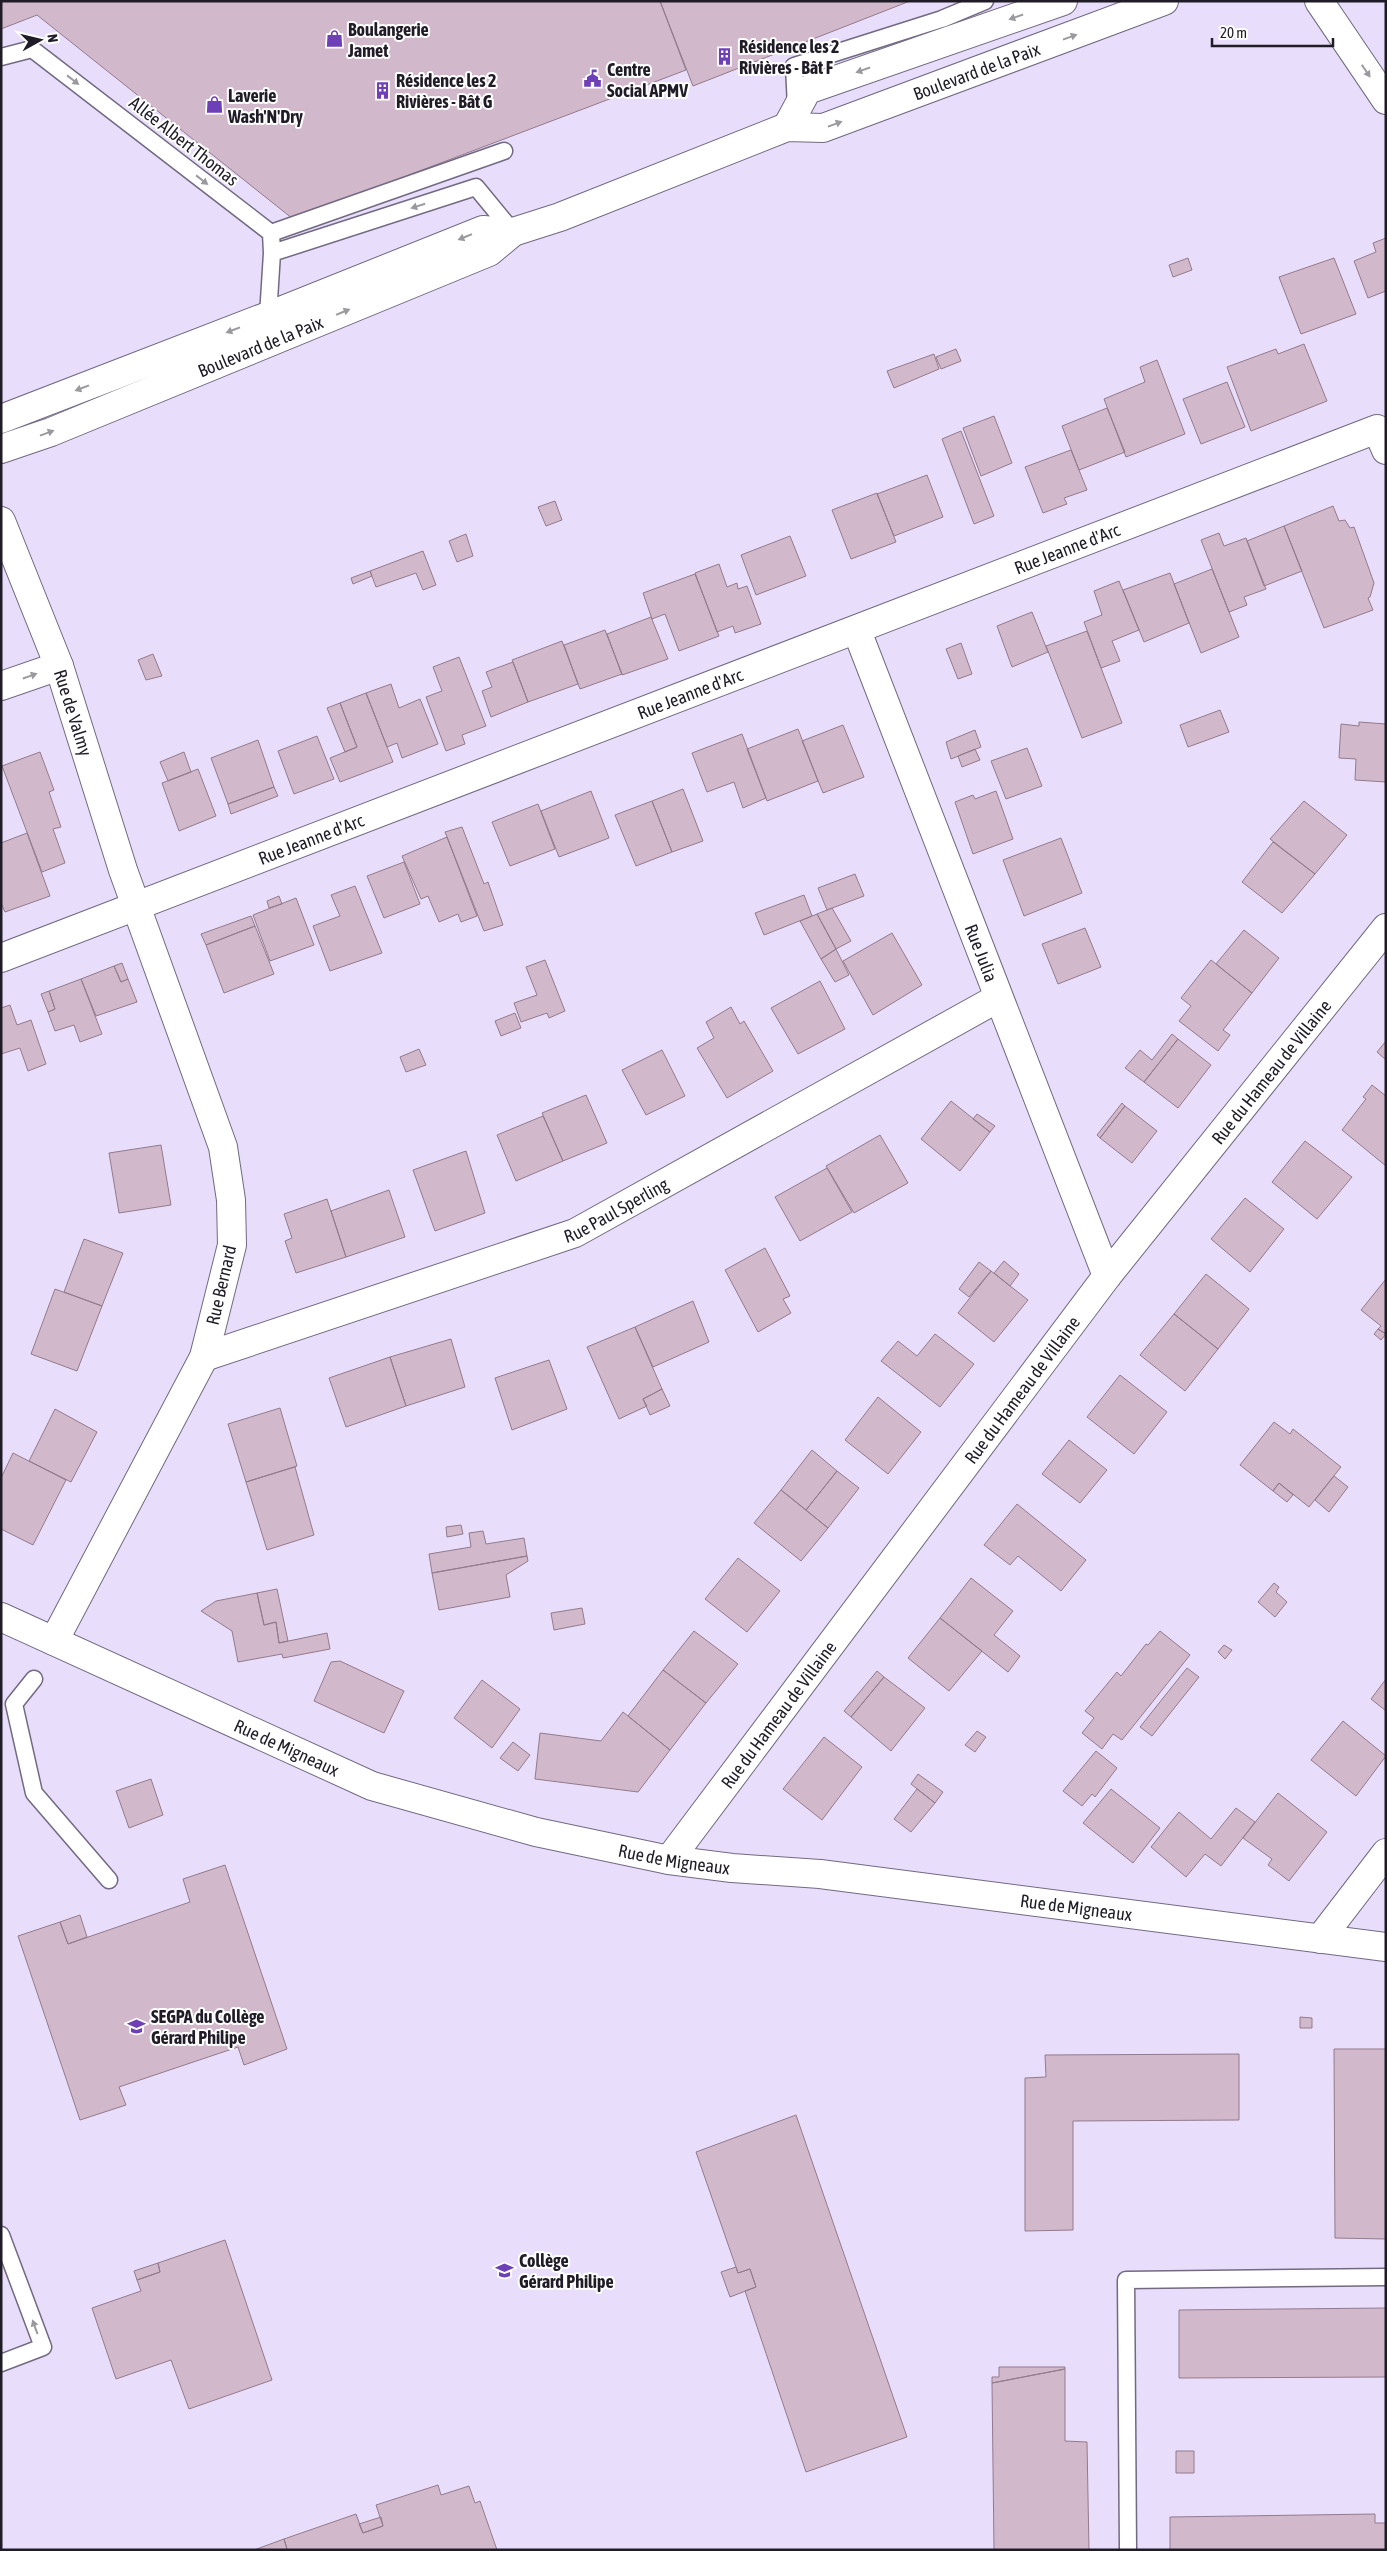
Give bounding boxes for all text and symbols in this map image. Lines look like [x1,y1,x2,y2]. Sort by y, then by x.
one-way arrow [1009,14,1024,21]
north arrow [15,15,65,65]
scale bar [1212,15,1333,47]
place label: Boulangerie Jamet [347,19,429,61]
text: 20 m [1220,24,1247,41]
shop icon: Boulangerie Jamet [324,29,344,49]
one-way arrow [1062,32,1077,40]
text: N [44,33,61,43]
place label: Résidence les 2 Rivières - Bât F [739,36,839,78]
street label: Boulevard de la Paix [910,38,1043,104]
building icon: Résidence les 2 Rivières - Bât F [715,46,735,66]
place label: Centre Social APMV [607,59,688,101]
one-way arrow [1361,64,1371,78]
one-way arrow [855,66,870,74]
public building icon: Centre Social APMV [583,69,603,89]
place label: Résidence les 2 Rivières - Bât G [396,70,496,112]
one-way arrow [66,75,79,86]
building icon: Résidence les 2 Rivières - Bât G [372,80,392,100]
place label: Laverie Wash'N'Dry [227,85,304,127]
street label: Allée Albert Thomas [125,92,243,190]
shop icon: Laverie Wash'N'Dry [204,95,224,115]
one-way arrow [828,120,843,128]
one-way arrow [195,174,208,185]
one-way arrow [411,202,426,210]
one-way arrow [458,234,473,241]
one-way arrow [336,307,351,315]
street label: Boulevard de la Paix [195,311,326,381]
one-way arrow [225,326,240,334]
one-way arrow [74,385,89,392]
one-way arrow [40,429,55,437]
street label: Rue Jeanne d'Arc [1011,518,1123,578]
street label: Rue Jeanne d'Arc [634,663,746,723]
street label: Rue de Valmy [50,667,97,758]
one-way arrow [23,672,38,680]
street label: Rue Jeanne d'Arc [255,809,367,869]
street label: Rue Julia [961,921,1002,985]
street label: Rue du Hameau de Villaine [1207,995,1335,1148]
street label: Rue Paul Sperling [561,1173,672,1247]
street label: Rue Bernard [202,1243,240,1327]
street label: Rue du Hameau de Villaine [960,1312,1084,1467]
street label: Rue du Hameau de Villaine [716,1637,840,1792]
street label: Rue de Migneaux [231,1714,342,1780]
street label: Rue de Migneaux [617,1839,731,1878]
street label: Rue de Migneaux [1019,1889,1134,1925]
place label: SEGPA du Collège Gérard Philipe [151,2006,265,2048]
school or university icon: SEGPA du Collège Gérard Philipe [127,2016,147,2036]
place label: Collège Gérard Philipe [519,2250,614,2292]
school or university icon: Collège Gérard Philipe [495,2260,515,2280]
one-way arrow [31,2319,39,2334]

